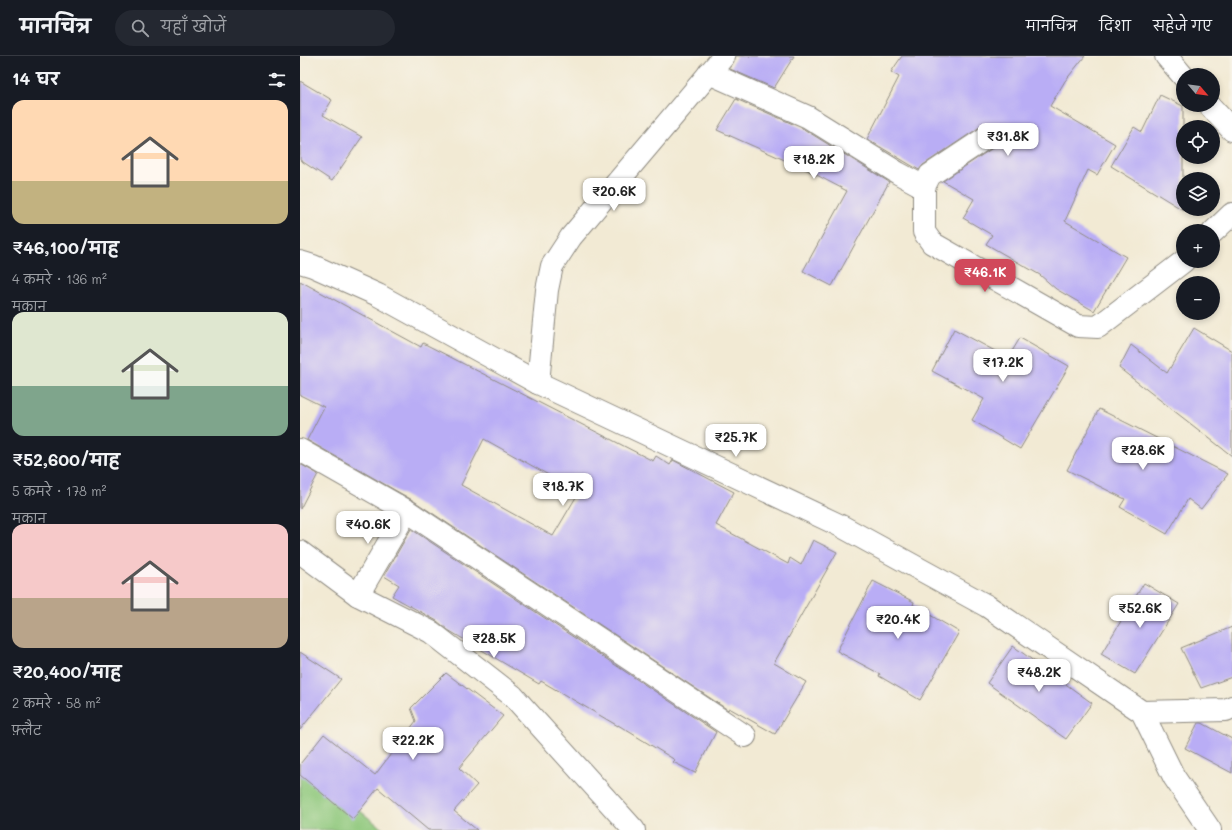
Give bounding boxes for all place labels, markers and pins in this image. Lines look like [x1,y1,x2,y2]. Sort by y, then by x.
pin: ₹31.8K [975,123,1041,157]
pin: ₹18.2K [781,146,847,180]
pin: ₹20.6K [581,178,647,212]
pin: ₹46.1K [952,259,1018,293]
pin: ₹17.2K [970,349,1036,383]
pin: ₹25.7K [703,424,769,458]
pin: ₹28.6K [1110,437,1176,471]
pin: ₹18.7K [530,473,596,507]
pin: ₹40.6K [335,511,401,545]
pin: ₹52.6K [1107,595,1173,629]
pin: ₹20.4K [865,606,931,640]
pin: ₹28.5K [461,625,527,659]
pin: ₹48.2K [1006,659,1072,693]
pin: ₹22.2K [380,727,446,761]

